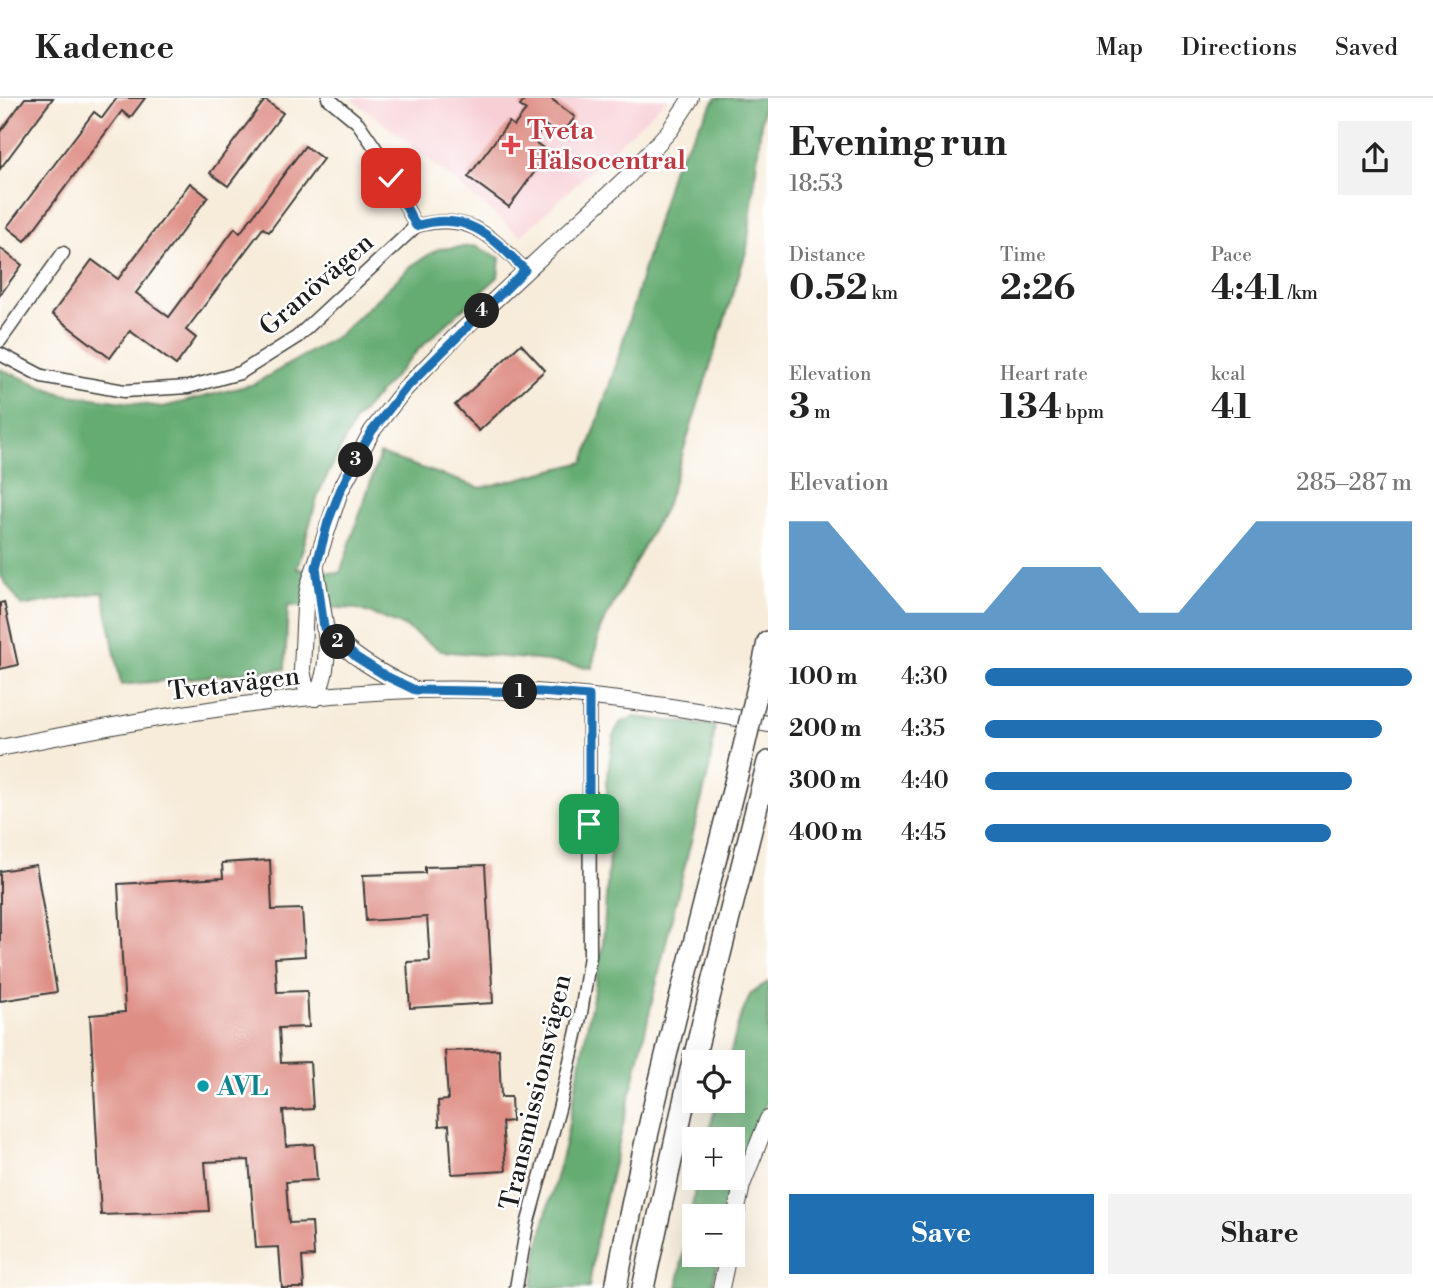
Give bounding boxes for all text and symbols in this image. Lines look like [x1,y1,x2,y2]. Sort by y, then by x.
text: Kadence [35,28,174,69]
text: Map [1096,33,1143,63]
text: Directions [1181,33,1297,63]
text: Saved [1335,33,1398,63]
place label: Tveta Hälsocentral [527,115,686,177]
text: Evening run [789,120,1007,167]
button: share [1338,121,1412,195]
marker: Tveta Hälsocentral [501,135,521,155]
pin [361,148,421,208]
icon: check [372,159,410,197]
text: 18:53 [789,170,843,198]
street label: Granövägen [253,226,380,343]
text: Distance [789,243,866,267]
text: Time [1000,243,1046,267]
text: Pace [1211,243,1252,267]
text: 0.52 [789,267,868,310]
text: 2:26 [1000,267,1075,310]
text: 4:41 [1211,267,1284,310]
text: km [868,281,898,305]
text: /km [1284,281,1318,305]
pin: 4 [464,294,500,328]
text: 4 [475,298,488,322]
text: Elevation [789,362,871,386]
text: Heart rate [1000,362,1088,386]
text: kcal [1211,362,1245,386]
text: 3 [789,386,810,429]
text: 134 [1000,386,1062,429]
text: 41 [1211,386,1251,429]
text: m [810,400,831,424]
text: bpm [1062,400,1104,424]
pin: 3 [338,442,374,478]
text: 3 [350,447,361,471]
text: Elevation [789,469,889,497]
text: 285–287 m [1296,469,1412,497]
pin: 2 [320,624,356,660]
text: 2 [332,629,343,653]
street label: Tvetavägen [167,660,302,708]
text: 100 m [789,663,857,691]
text: 4:30 [901,663,948,691]
pin: 1 [503,674,538,710]
text: 1 [515,679,524,703]
text: 200 m [789,715,861,743]
text: 4:35 [901,715,945,743]
text: 300 m [789,767,861,795]
text: 4:40 [901,767,949,795]
pin [559,794,619,854]
icon: arrive [570,805,608,843]
text: 400 m [789,819,862,847]
text: 4:45 [901,819,946,847]
street label: Transmissionsvägen [493,971,579,1213]
map controls [682,1050,745,1267]
button: locate [682,1050,745,1113]
place label: AVL [216,1071,269,1103]
marker: AVL [195,1078,211,1094]
button: + [682,1127,745,1190]
button: Save [789,1194,1094,1274]
button: Share [1108,1194,1412,1274]
button: − [682,1204,745,1267]

